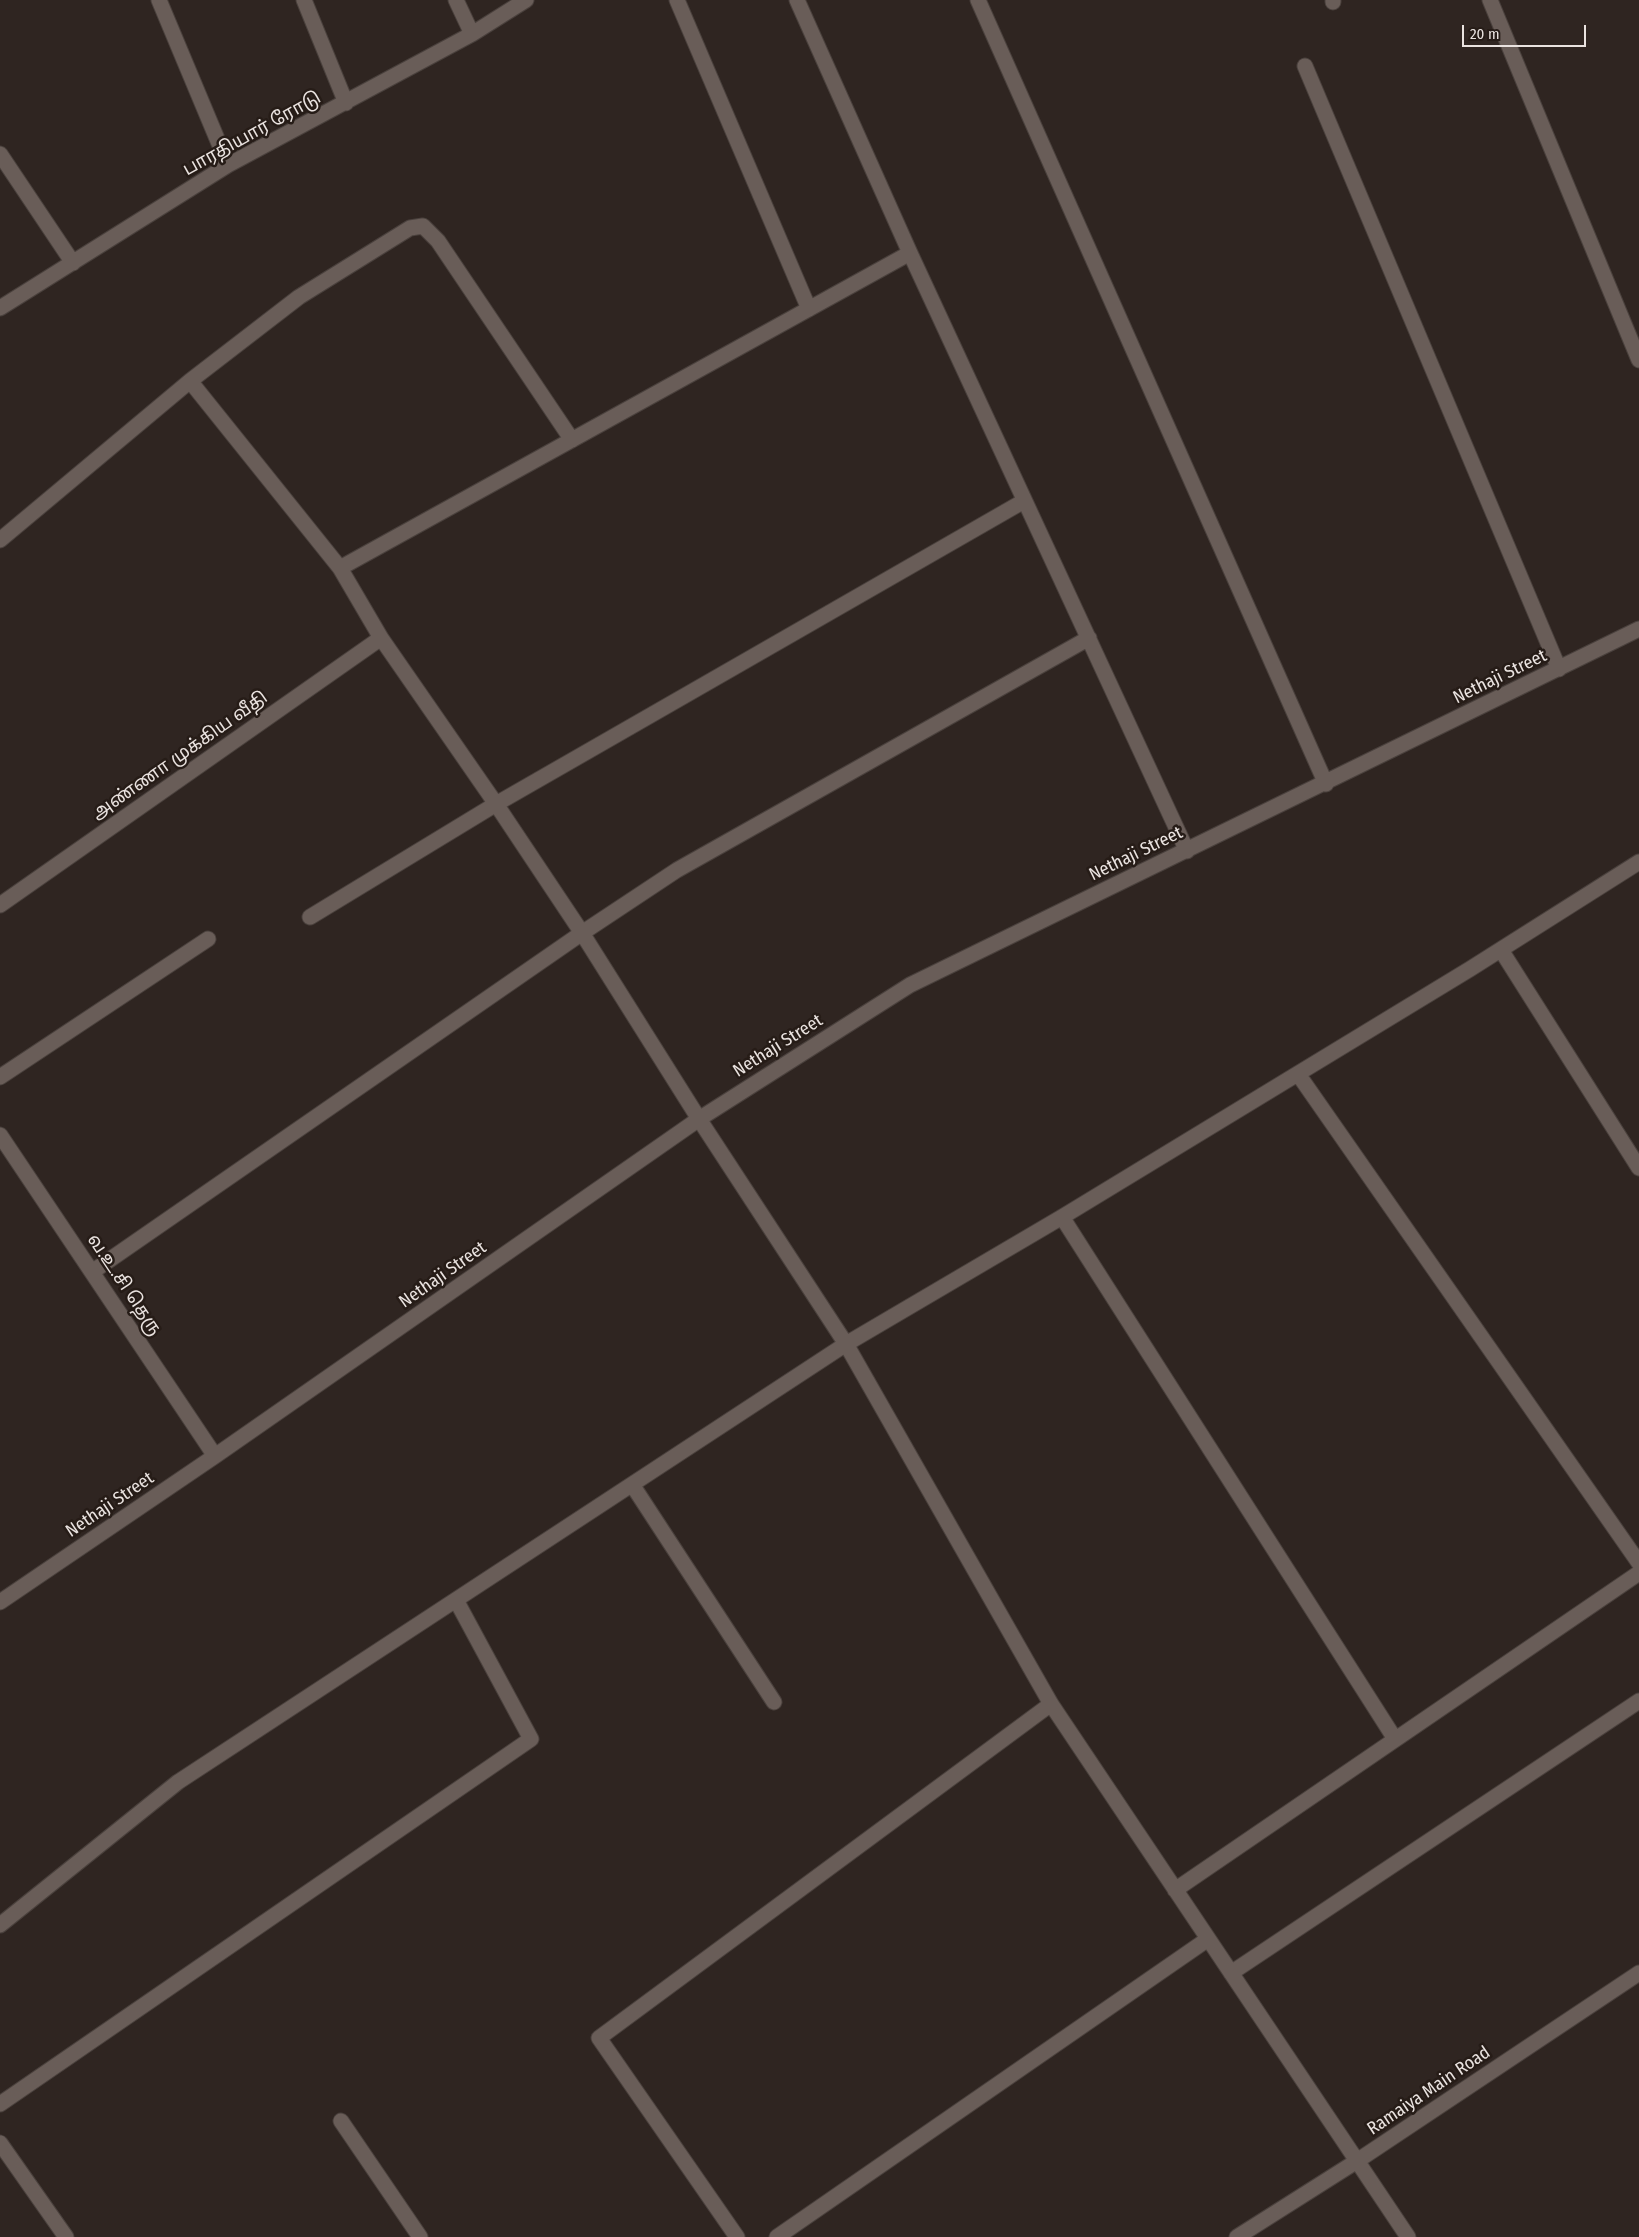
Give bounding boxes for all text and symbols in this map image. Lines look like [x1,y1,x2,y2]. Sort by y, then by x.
scale bar [1464,15,1588,47]
text: 20 m [1470,25,1500,43]
street label: பாரதியார் ரோடு [179,87,325,181]
street label: Nethaji Street [1450,645,1550,709]
street label: அண்ணா முக்கிய வீதி [88,687,272,825]
street label: Nethaji Street [1086,822,1186,886]
street label: Nethaji Street [729,1010,827,1082]
street label: வ.உ.சி தெரு [82,1230,166,1340]
street label: Nethaji Street [395,1237,491,1313]
street label: Nethaji Street [62,1468,158,1542]
street label: Ramaiya Main Road [1363,2042,1495,2140]

